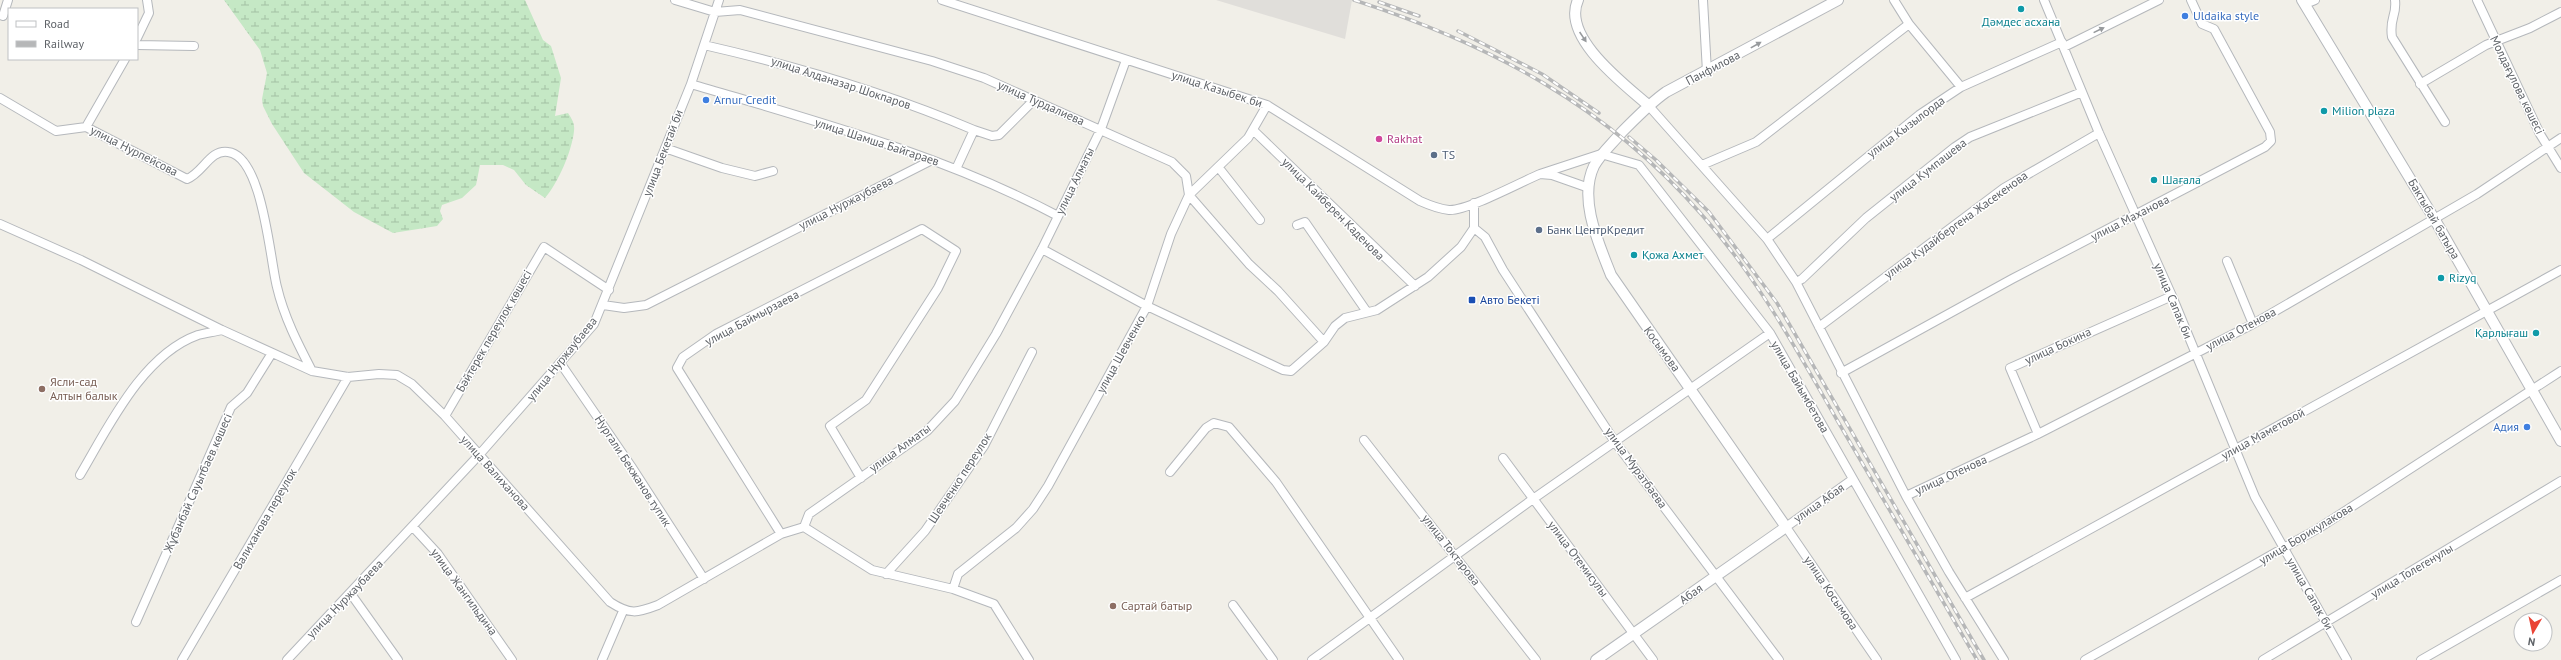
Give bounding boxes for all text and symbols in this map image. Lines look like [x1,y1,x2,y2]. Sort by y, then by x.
marker: Дәмдес асхана [2016,4,2026,14]
legend [8,8,138,60]
place label: Uldaika style [2193,8,2259,23]
marker: Uldaika style [2180,11,2190,21]
place label: Дәмдес асхана [1982,14,2060,29]
text: Road [44,16,69,31]
one-way arrow [2093,27,2105,33]
one-way arrow [1579,31,1586,42]
street label: Молдағұлова көшесі [2487,33,2548,137]
text: Railway [44,36,84,51]
one-way arrow [1750,42,1761,49]
street label: Панфилова [1683,47,1743,88]
street label: улица Алданазар Шокпаров [769,53,913,112]
street label: улица Казыбек би [1170,67,1264,110]
street label: улица Турдалиева [995,77,1087,128]
place label: Arnur Credit [714,92,776,107]
street label: улица Кызылорда [1864,92,1948,161]
marker: Arnur Credit [701,95,711,105]
place label: Milion plaza [2332,103,2395,118]
marker: Milion plaza [2319,106,2329,116]
street label: улица Бекетай би [639,107,686,198]
street label: улица Шамша Байгараев [813,114,941,169]
street label: улица Нурпейсова [88,122,181,179]
place label: Rakhat [1387,131,1422,146]
marker: Rakhat [1374,134,1384,144]
street label: улица Кумпашева [1886,135,1969,204]
street label: улица Алматы [1052,145,1097,217]
place label: TS [1442,147,1455,162]
marker: TS [1429,150,1439,160]
street label: улица Кайберен Каденова [1279,154,1388,263]
street label: улица Кудайбергена Жасекенова [1881,167,2030,282]
street label: улица Нуржаубаева [796,172,895,233]
place label: Шағала [2162,172,2201,187]
marker: Шағала [2149,175,2159,185]
street label: Бактыбай батыра [2405,176,2464,262]
street label: улица Маханова [2088,191,2172,244]
place label: Банк ЦентрКредит [1547,222,1644,237]
marker: Банк ЦентрКредит [1534,225,1544,235]
place label: Қожа Ахмет [1642,247,1704,262]
marker: Қожа Ахмет [1629,250,1639,260]
street label: улица Сапак би [2151,261,2196,341]
street label: Бәйтерек переулок көшесі [452,267,535,395]
place label: Rizyq [2449,270,2477,285]
marker: Rizyq [2436,273,2446,283]
street label: улица Баймырзаева [702,286,801,349]
place label: Авто Бекетi [1480,292,1540,307]
marker: Авто Бекетi [1467,295,1477,305]
street label: улица Отенова [2203,304,2279,353]
street label: улица Шевченко [1093,312,1148,395]
street label: улица Нуржаубаева [523,314,600,404]
street label: Косымова [1641,323,1684,374]
street label: улица Бокина [2022,324,2093,367]
place label: Қарлығаш [2475,325,2528,340]
marker: Қарлығаш [2531,328,2541,338]
street label: улица Байымбетова [1768,338,1833,436]
place label: Ясли-сад Алтын балык [50,374,118,403]
marker: Ясли-сад Алтын балык [37,384,47,394]
street label: улица Маметовой [2218,404,2307,463]
street label: Жұбанбай Сауытбаев көшесі [160,411,235,556]
street label: Нургали Бекжанов тупик [592,412,675,529]
place label: Адия [2493,419,2519,434]
street label: улица Алматы [866,420,934,475]
marker: Адия [2522,422,2532,432]
street label: улица Муратбаева [1602,424,1671,511]
street label: Шевченко переулок [925,429,995,526]
street label: улица Валиханова [458,432,533,513]
street label: улица Отенова [1912,451,1989,498]
street label: Валиханова переулок [230,465,300,572]
street label: улица Абая [1790,480,1847,526]
street label: улица Борикулакова [2256,500,2355,568]
street label: улица Токтарова [1419,511,1484,588]
street label: улица Отемисулы [1545,518,1612,600]
street label: улица Толегенулы [2368,540,2456,601]
street label: улица Жангильдина [428,545,501,638]
street label: улица Косымова [1801,553,1862,633]
street label: улица Сапак би [2284,555,2337,633]
street label: улица Нуржаубаева [303,556,386,641]
street label: Абая [1676,580,1705,607]
place label: Сартай батыр [1121,598,1192,613]
marker: Сартай батыр [1108,601,1118,611]
north arrow [2513,612,2553,652]
text: N [2527,634,2536,649]

